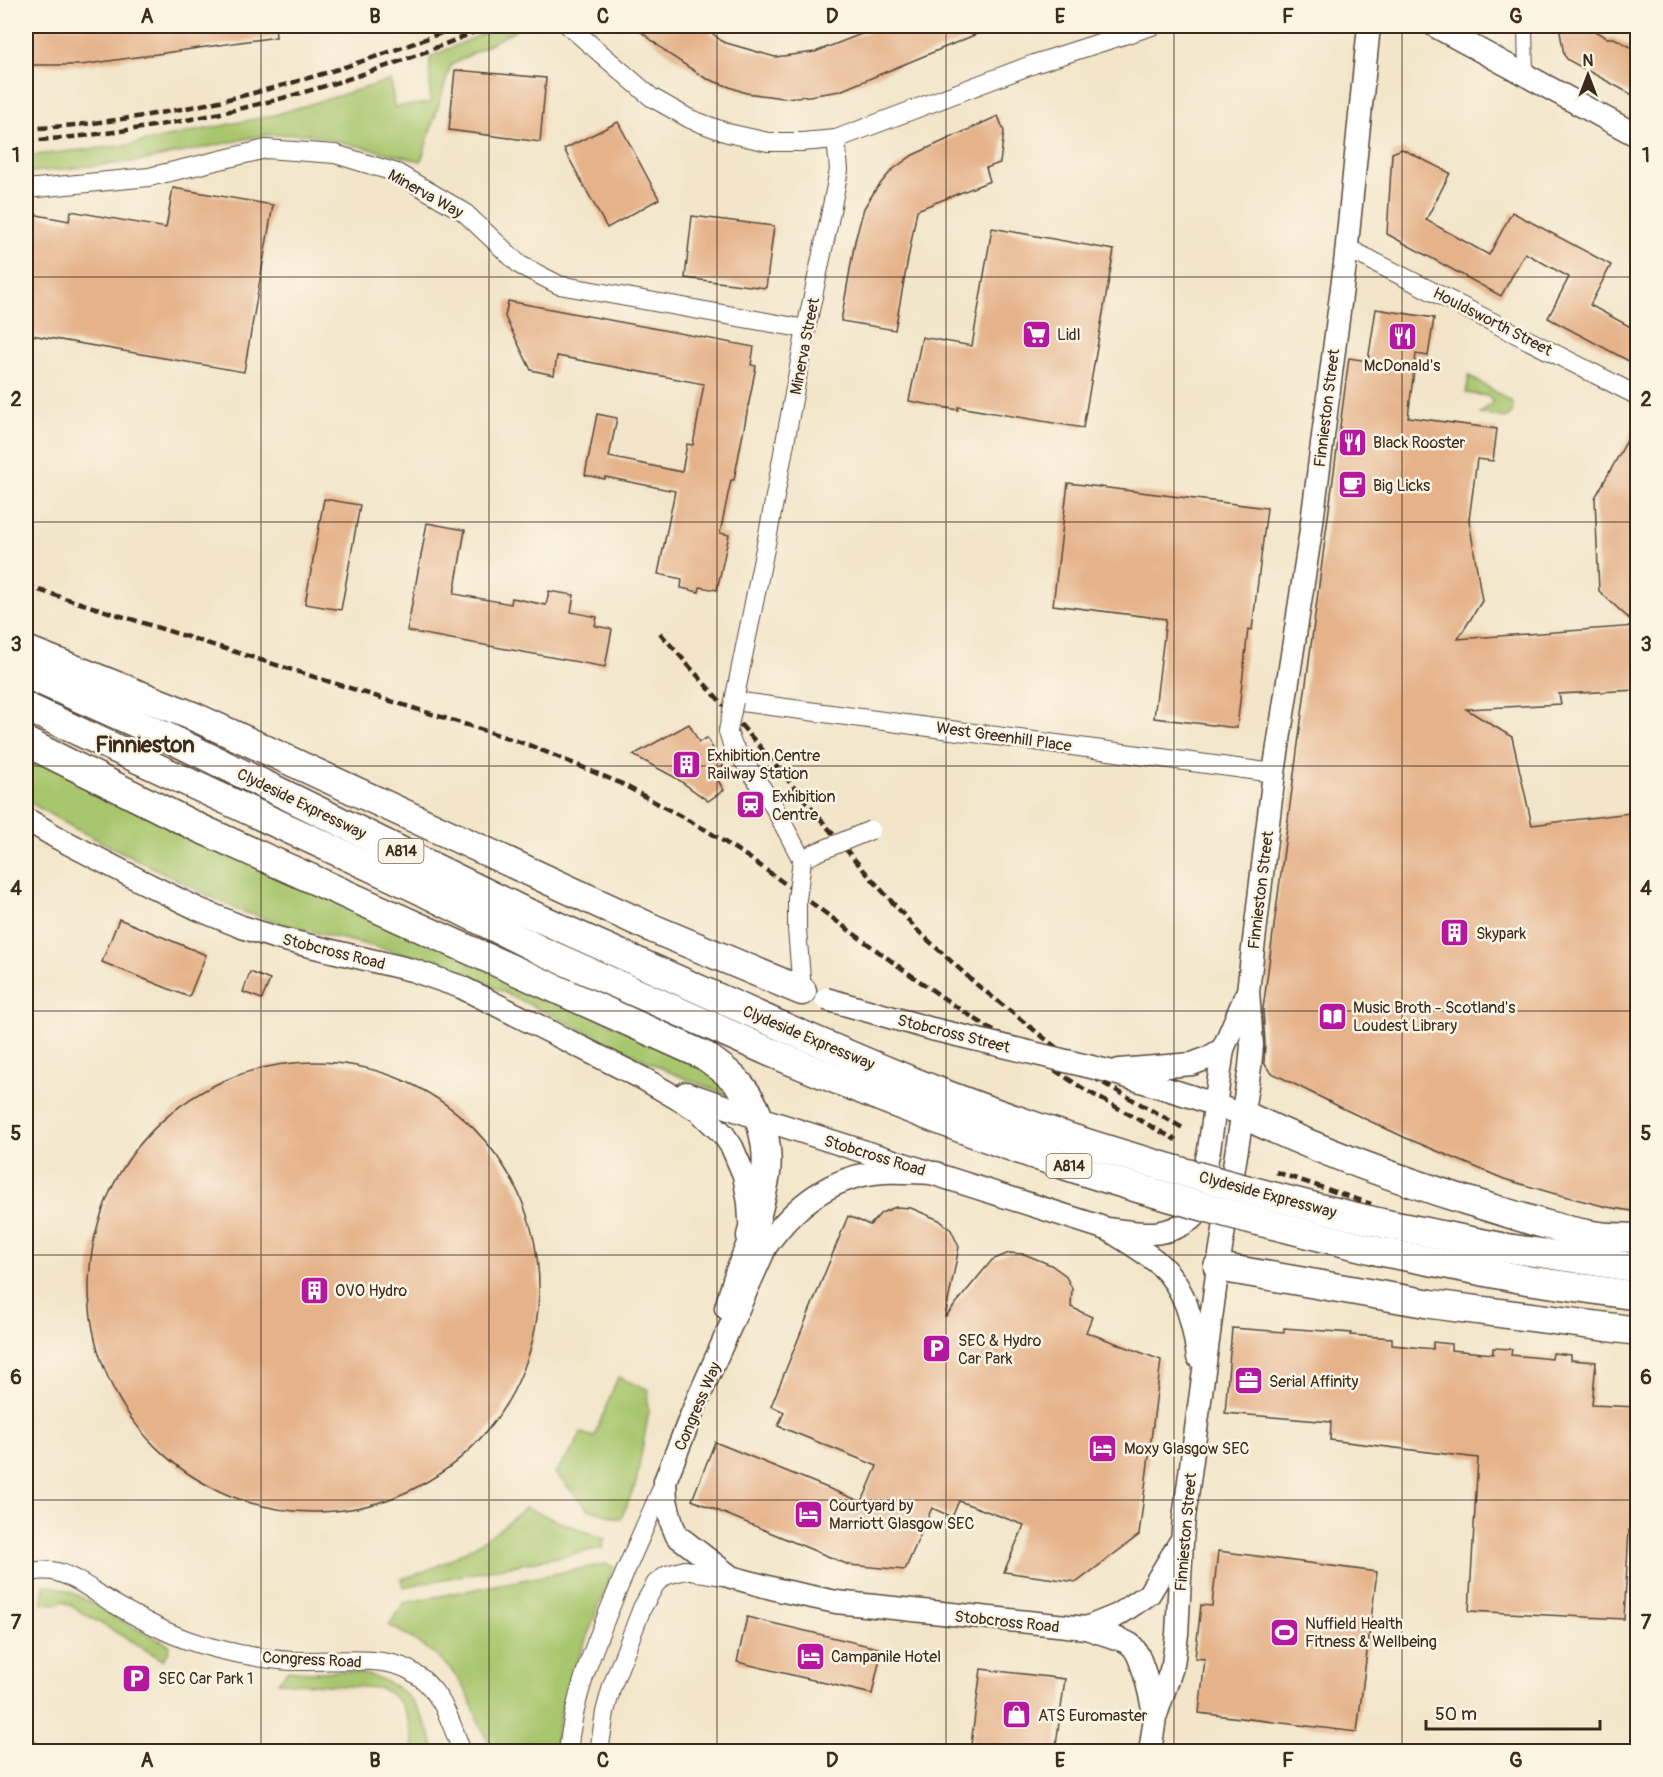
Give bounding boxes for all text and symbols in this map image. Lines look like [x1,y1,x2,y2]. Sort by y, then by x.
text: A [141,4,154,29]
text: B [369,4,381,29]
text: C [597,4,609,29]
text: D [826,4,839,29]
text: E [1055,4,1066,29]
text: F [1282,4,1294,29]
text: G [1509,4,1523,29]
north arrow [1558,45,1618,105]
text: N [1583,51,1594,71]
text: 1 [12,143,20,168]
text: 1 [1642,143,1650,168]
street label: Minerva Way [384,165,467,223]
street label: Houldsworth Street [1429,283,1556,361]
street label: Minerva Street [786,295,824,396]
supermarket icon: Lidl [1020,318,1052,350]
restaurant icon: McDonald's [1386,321,1418,353]
place label: Lidl [1057,325,1081,345]
street label: Finnieston Street [1310,347,1344,468]
place label: McDonald's [1364,356,1440,376]
text: 2 [10,387,22,412]
text: 2 [1640,387,1652,412]
restaurant icon: Black Rooster [1336,426,1368,458]
place label: Black Rooster [1373,433,1466,453]
cafe icon: Big Licks [1336,469,1368,501]
place label: Big Licks [1373,476,1430,496]
text: 3 [10,632,22,657]
text: 3 [1640,632,1652,657]
street label: West Greenhill Place [935,718,1073,756]
district label: Finnieston [95,731,195,759]
place label: Exhibition Centre Railway Station [707,746,820,784]
building icon: Exhibition Centre Railway Station [670,748,702,780]
street label: Clydeside Expressway [234,764,370,844]
place label: Exhibition Centre [772,787,836,825]
station icon: Exhibition Centre [735,789,767,821]
street label: Finnieston Street [1244,829,1278,950]
road number: A814 [378,839,424,863]
text: 4 [10,876,22,901]
text: 4 [1640,876,1652,901]
building icon: Skypark [1439,917,1471,949]
place label: Skypark [1476,924,1527,944]
street label: Stobcross Road [280,930,387,974]
place label: Music Broth - Scotland's Loudest Library [1353,998,1515,1036]
library icon: Music Broth - Scotland's Loudest Library [1316,1000,1348,1032]
street label: Clydeside Expressway [740,1001,878,1075]
street label: Stobcross Street [895,1010,1013,1058]
text: 5 [11,1121,22,1146]
text: 5 [1641,1121,1652,1146]
street label: Stobcross Road [821,1131,928,1181]
road number: A814 [1046,1154,1092,1178]
street label: Clydeside Expressway [1197,1167,1339,1223]
building icon: OVO Hydro [298,1274,330,1306]
place label: OVO Hydro [335,1281,408,1301]
place label: SEC & Hydro Car Park [958,1331,1042,1369]
parking icon: SEC & Hydro Car Park [921,1333,953,1365]
street label: Congress Way [670,1359,726,1454]
text: 6 [10,1365,22,1390]
office icon: Serial Affinity [1232,1365,1264,1397]
text: 6 [1640,1365,1652,1390]
place label: Serial Affinity [1269,1372,1359,1392]
hotel icon: Moxy Glasgow SEC [1087,1432,1119,1464]
place label: Moxy Glasgow SEC [1124,1439,1250,1459]
street label: Finnieston Street [1171,1471,1201,1592]
place label: Courtyard by Marriott Glasgow SEC [829,1496,974,1534]
hotel icon: Courtyard by Marriott Glasgow SEC [792,1498,824,1530]
street label: Stobcross Road [954,1607,1060,1637]
text: 7 [11,1610,22,1635]
text: 7 [1641,1610,1652,1635]
place label: Nuffield Health Fitness & Wellbeing [1305,1614,1437,1652]
sports icon: Nuffield Health Fitness & Wellbeing [1268,1616,1300,1648]
hotel icon: Campanile Hotel [794,1640,826,1672]
street label: Congress Road [262,1647,362,1673]
place label: Campanile Hotel [831,1647,941,1667]
parking icon: SEC Car Park 1 [121,1662,153,1694]
place label: SEC Car Park 1 [158,1669,253,1689]
scale bar [1426,1693,1600,1731]
shop icon: ATS Euromaster [1001,1699,1033,1731]
text: 50 m [1435,1703,1477,1726]
place label: ATS Euromaster [1038,1706,1148,1726]
text: A [141,1748,154,1773]
text: B [369,1748,381,1773]
text: C [597,1748,609,1773]
text: D [826,1748,839,1773]
text: E [1055,1748,1066,1773]
text: F [1282,1748,1294,1773]
text: G [1509,1748,1523,1773]

